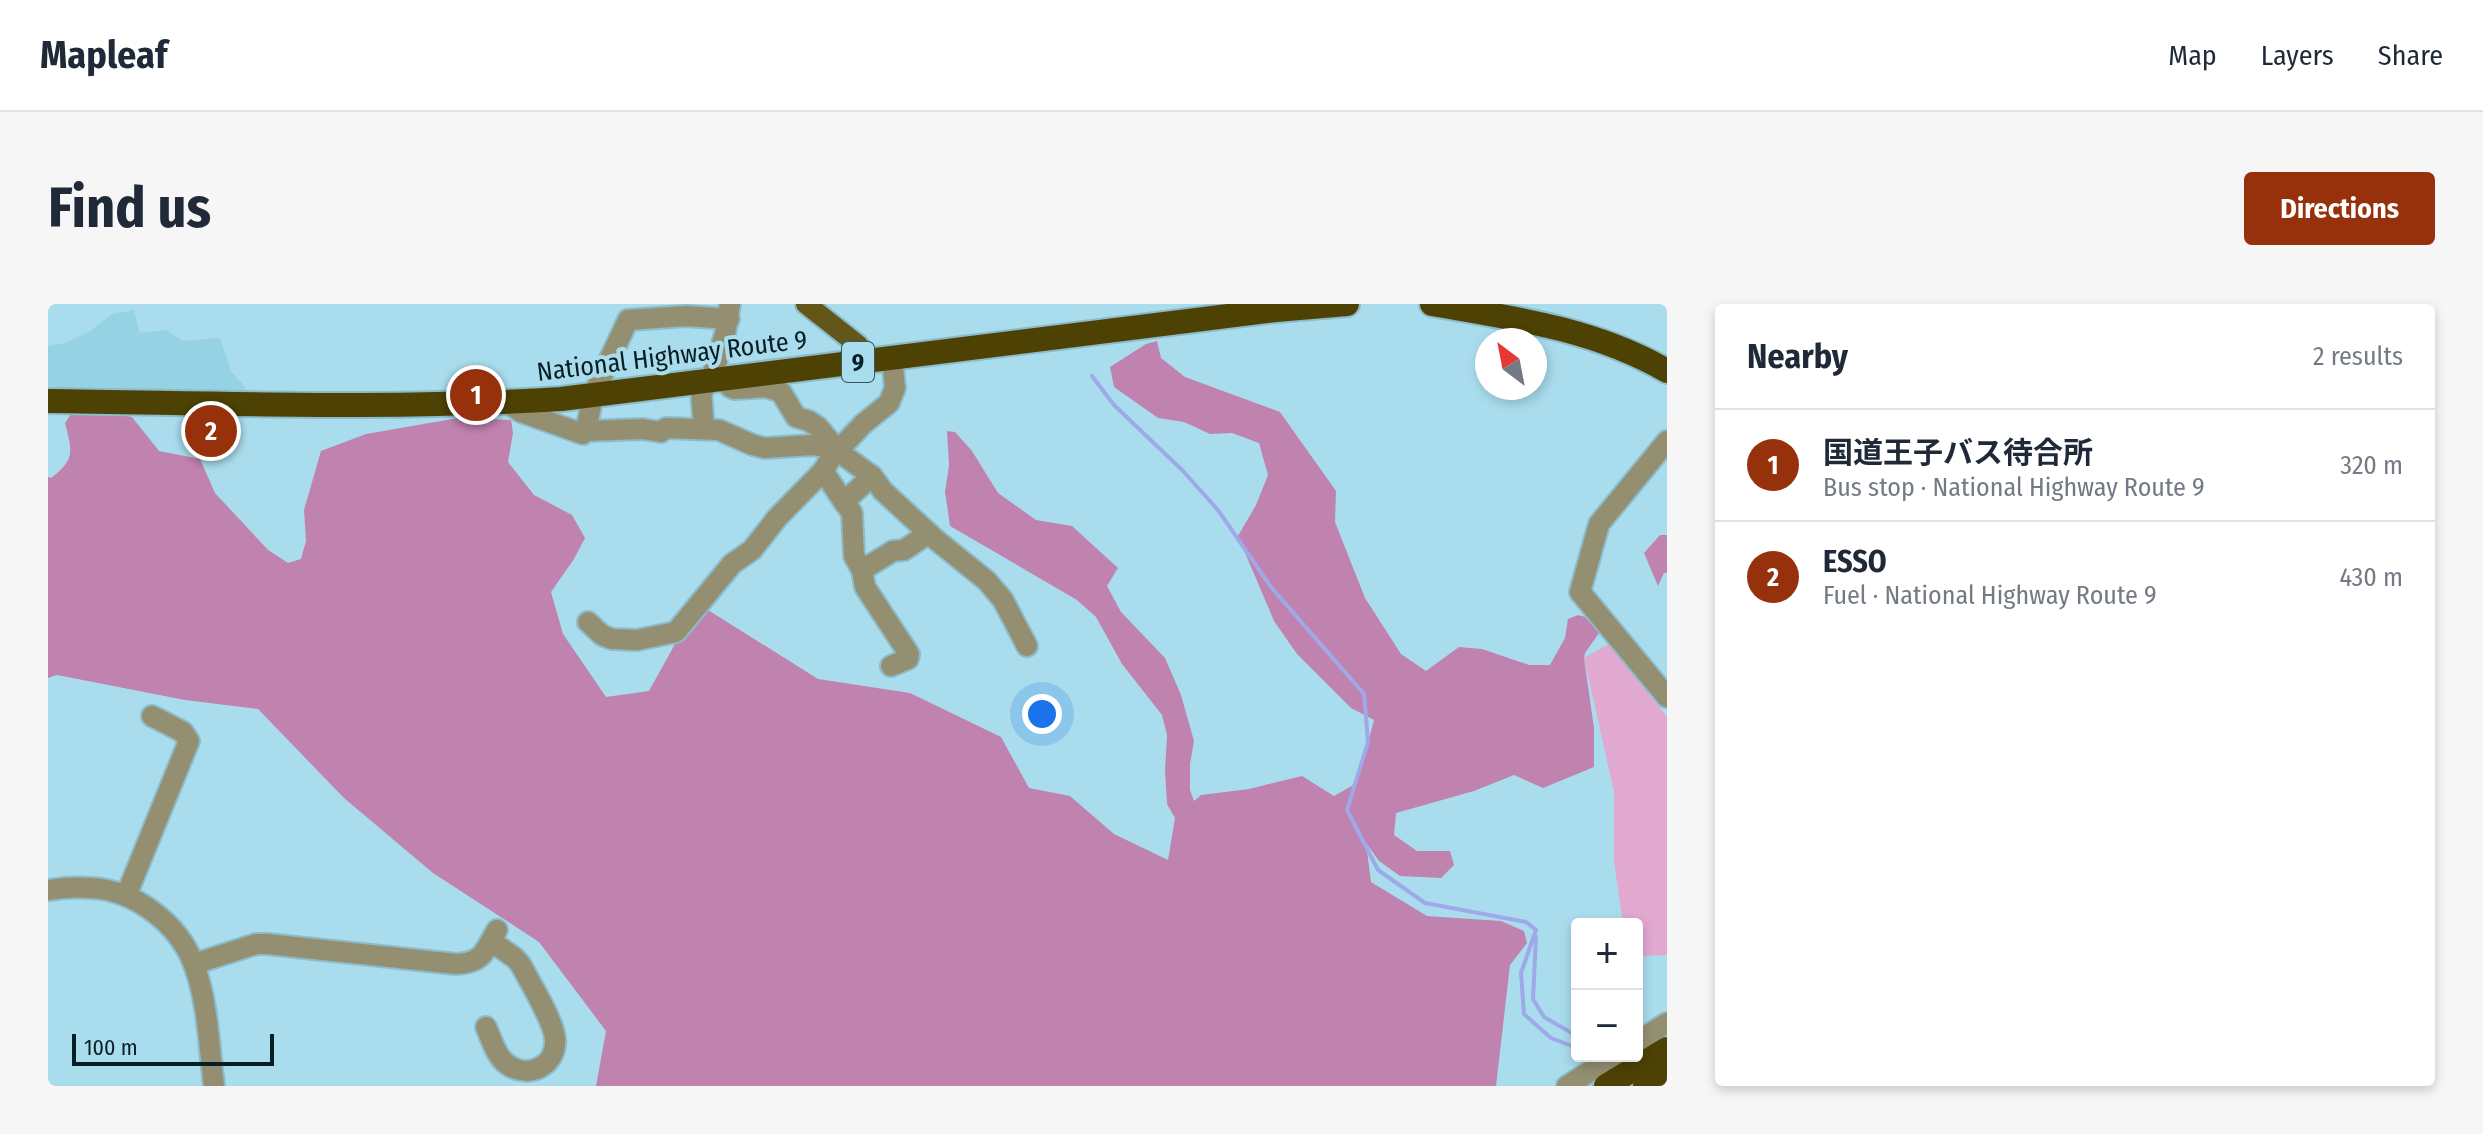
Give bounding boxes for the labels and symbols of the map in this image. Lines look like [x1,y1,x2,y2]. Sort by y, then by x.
street label: National Highway Route 9 [535,324,809,388]
north arrow [1475,328,1547,400]
road number: 9 [842,342,874,382]
pin: 1 [450,365,502,425]
pin: 2 [185,401,237,461]
your location [1022,694,1062,734]
scale bar [72,1030,274,1066]

